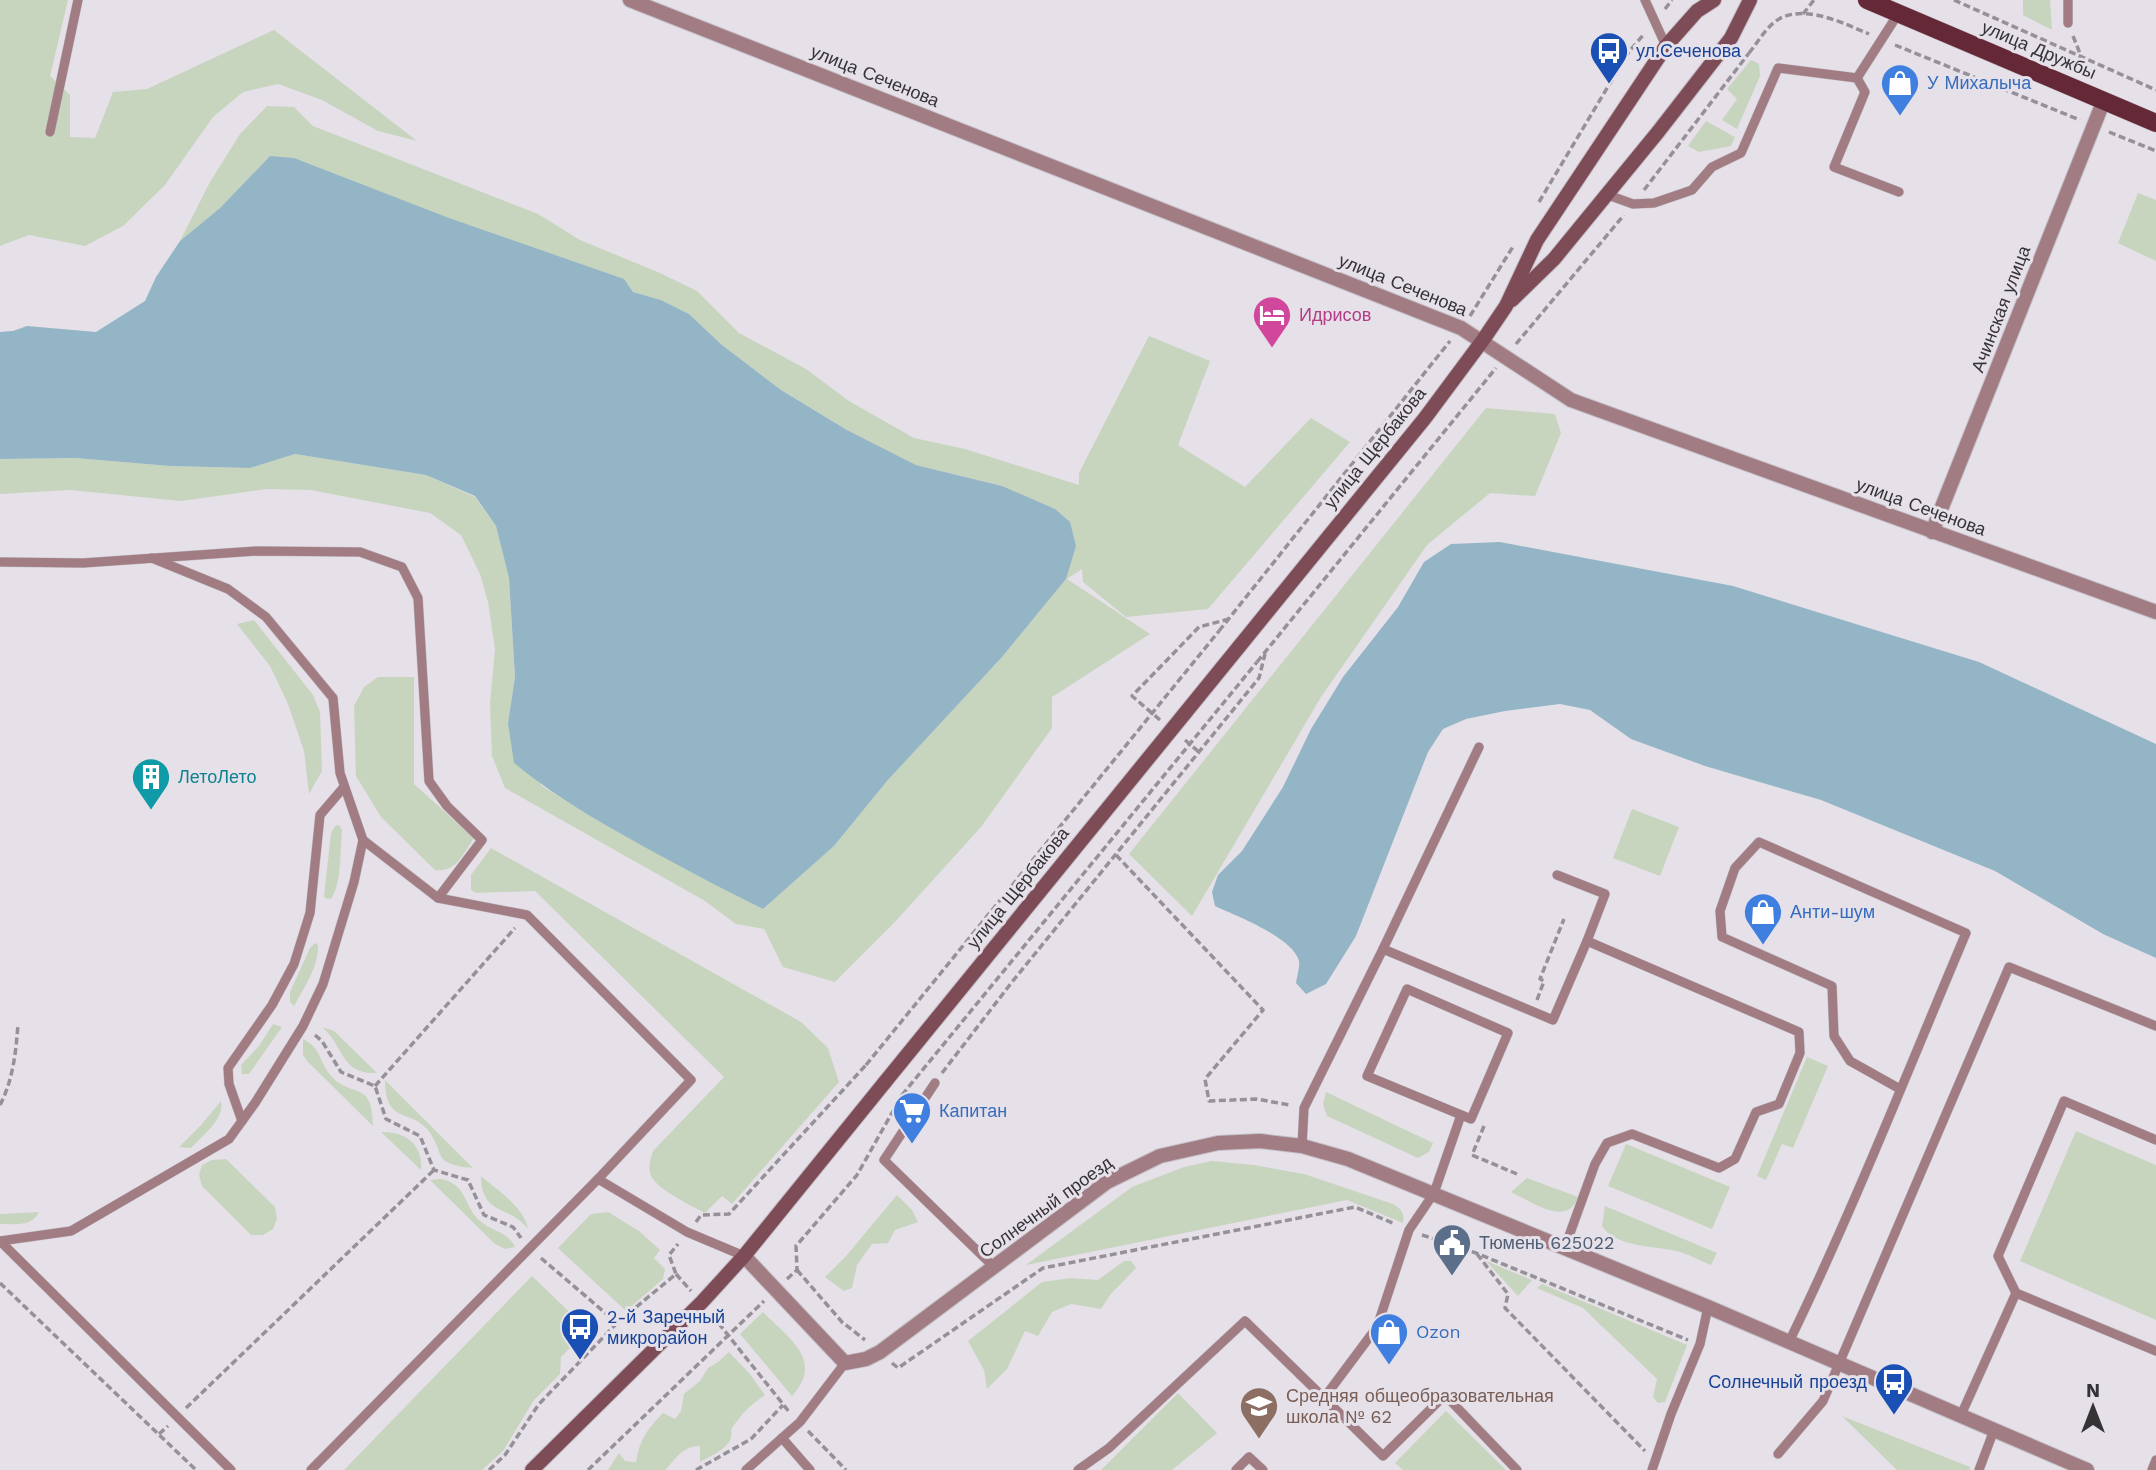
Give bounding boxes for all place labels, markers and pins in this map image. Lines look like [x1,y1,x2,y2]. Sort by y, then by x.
bus stop icon: ул.Сеченова [1588,30,1630,85]
place label: ул.Сеченова [1636,40,1742,61]
shop icon: У Михалыча [1879,62,1921,117]
place label: У Михалыча [1927,72,2032,93]
hotel icon: Идрисов [1251,294,1293,349]
place label: Идрисов [1299,304,1371,325]
building icon: ЛетоЛето [130,756,172,811]
place label: ЛетоЛето [178,766,257,787]
shop icon: Анти-шум [1742,891,1784,946]
place label: Анти-шум [1790,901,1875,922]
supermarket icon: Капитан [891,1090,933,1145]
place label: Капитан [939,1100,1007,1121]
public building icon: Тюмень 625022 [1431,1222,1473,1277]
place label: Тюмень 625022 [1479,1232,1614,1253]
bus stop icon: 2-й Заречный микрорайон [559,1306,601,1361]
place label: 2-й Заречный микрорайон [607,1306,725,1348]
shop icon: Ozon [1368,1311,1410,1366]
place label: Ozon [1416,1321,1461,1342]
bus stop icon: Солнечный проезд [1873,1361,1915,1416]
place label: Солнечный проезд [1708,1371,1867,1392]
school or university icon: Средняя общеобразовательная школа № 62 [1238,1385,1280,1440]
place label: Средняя общеобразовательная школа № 62 [1286,1385,1554,1427]

